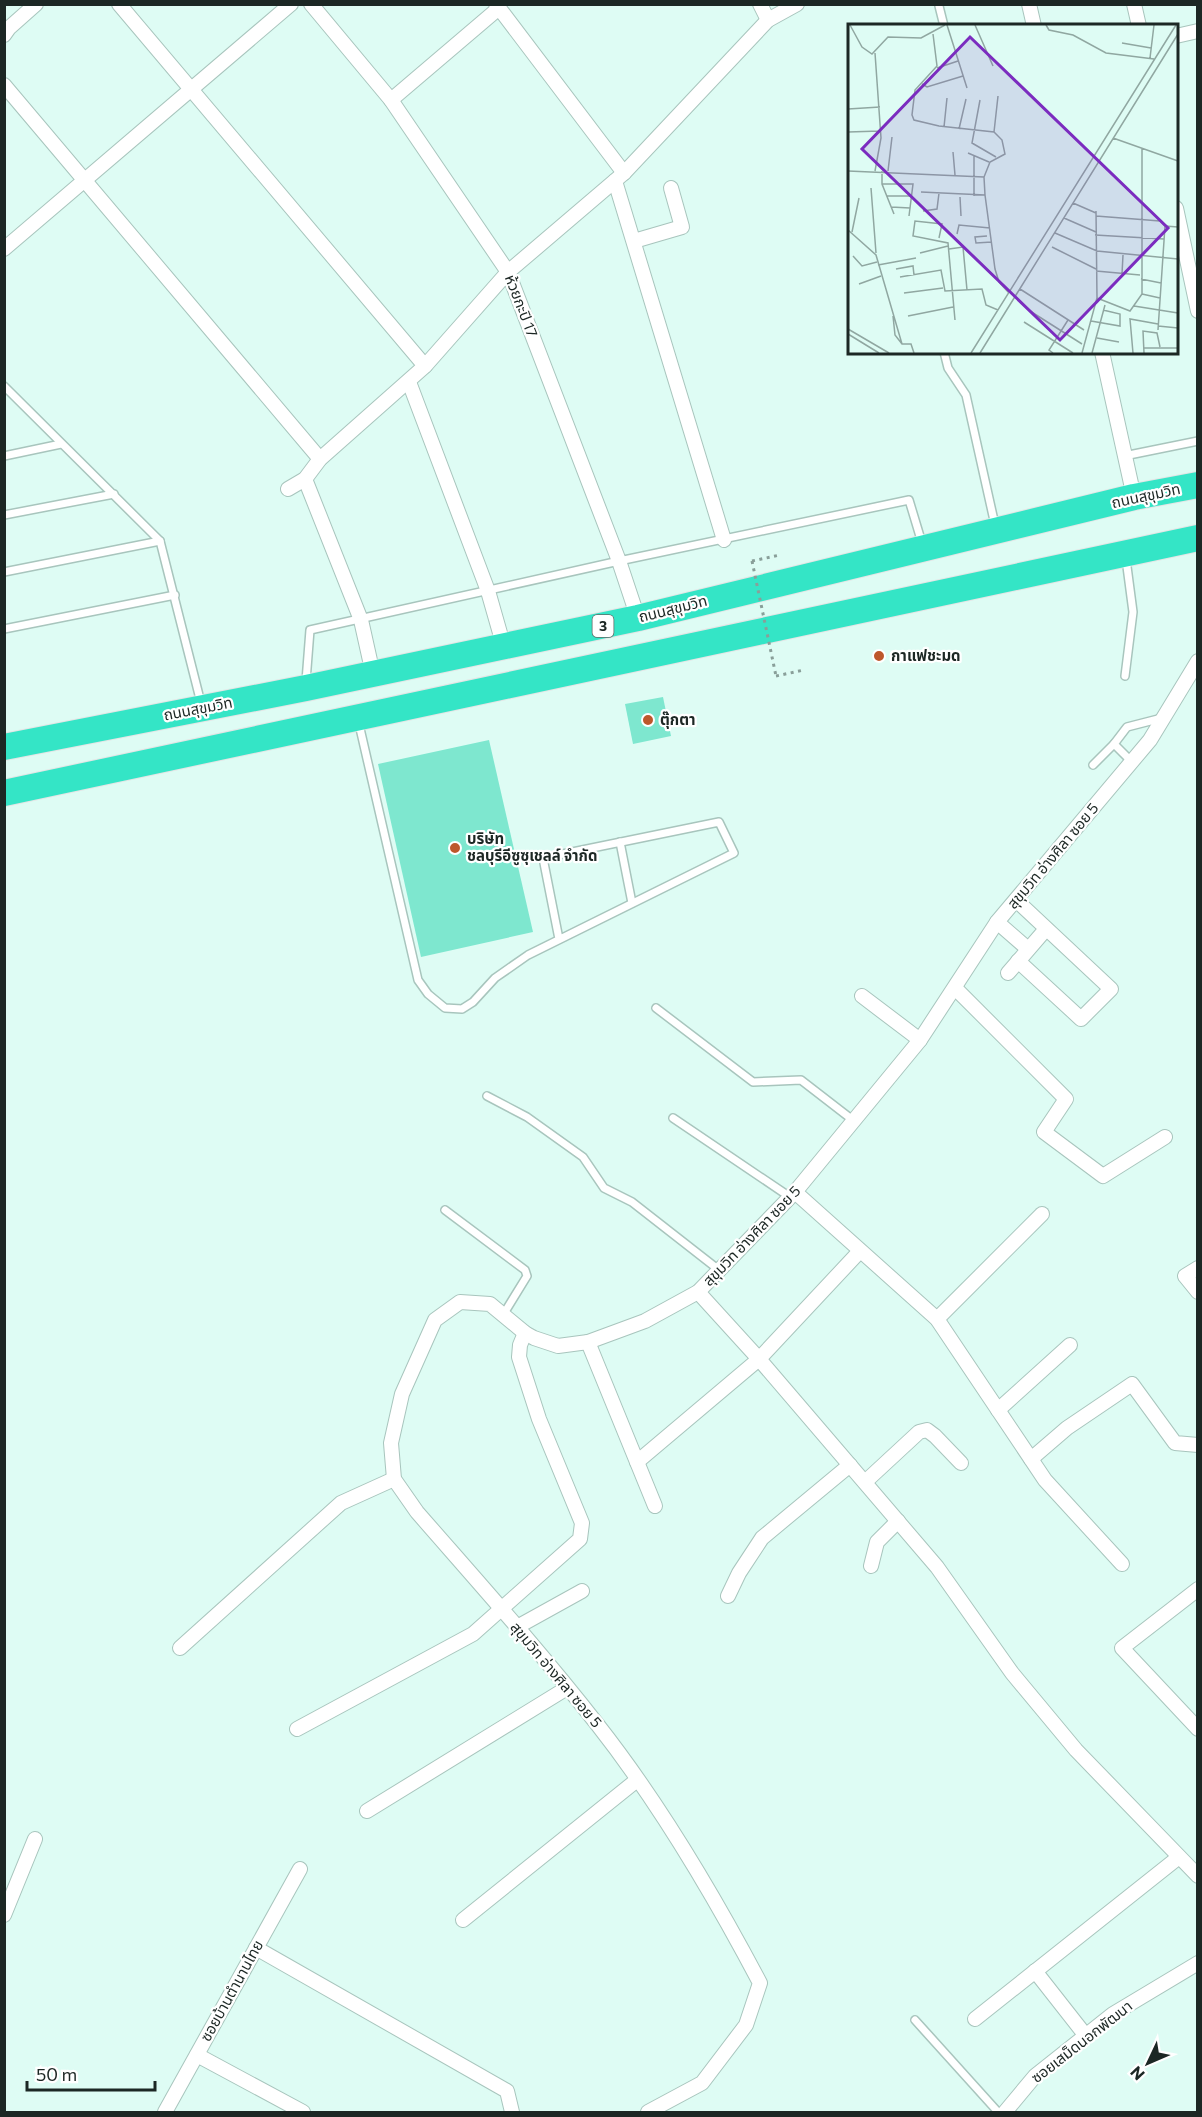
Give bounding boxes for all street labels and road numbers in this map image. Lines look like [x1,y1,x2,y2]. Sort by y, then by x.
street label: ห้วยกะปิ 17 [502,272,542,339]
street label: ถนนสุขุมวิท [1110,479,1182,512]
street label: ถนนสุขุมวิท [637,591,709,626]
road number: 3 [592,615,614,637]
street label: ถนนสุขุมวิท [162,693,234,725]
street label: สุขุมวิท อ่างศิลา ซอย 5 [1003,799,1102,913]
street label: สุขุมวิท อ่างศิลา ซอย 5 [699,1181,804,1290]
street label: สุขุมวิท อ่างศิลา ซอย 5 [507,1618,606,1732]
street label: ซอยบ้านตำนานไทย [196,1937,266,2044]
street label: ซอยเสม็ดนอกพัฒนา [1027,1996,1135,2086]

